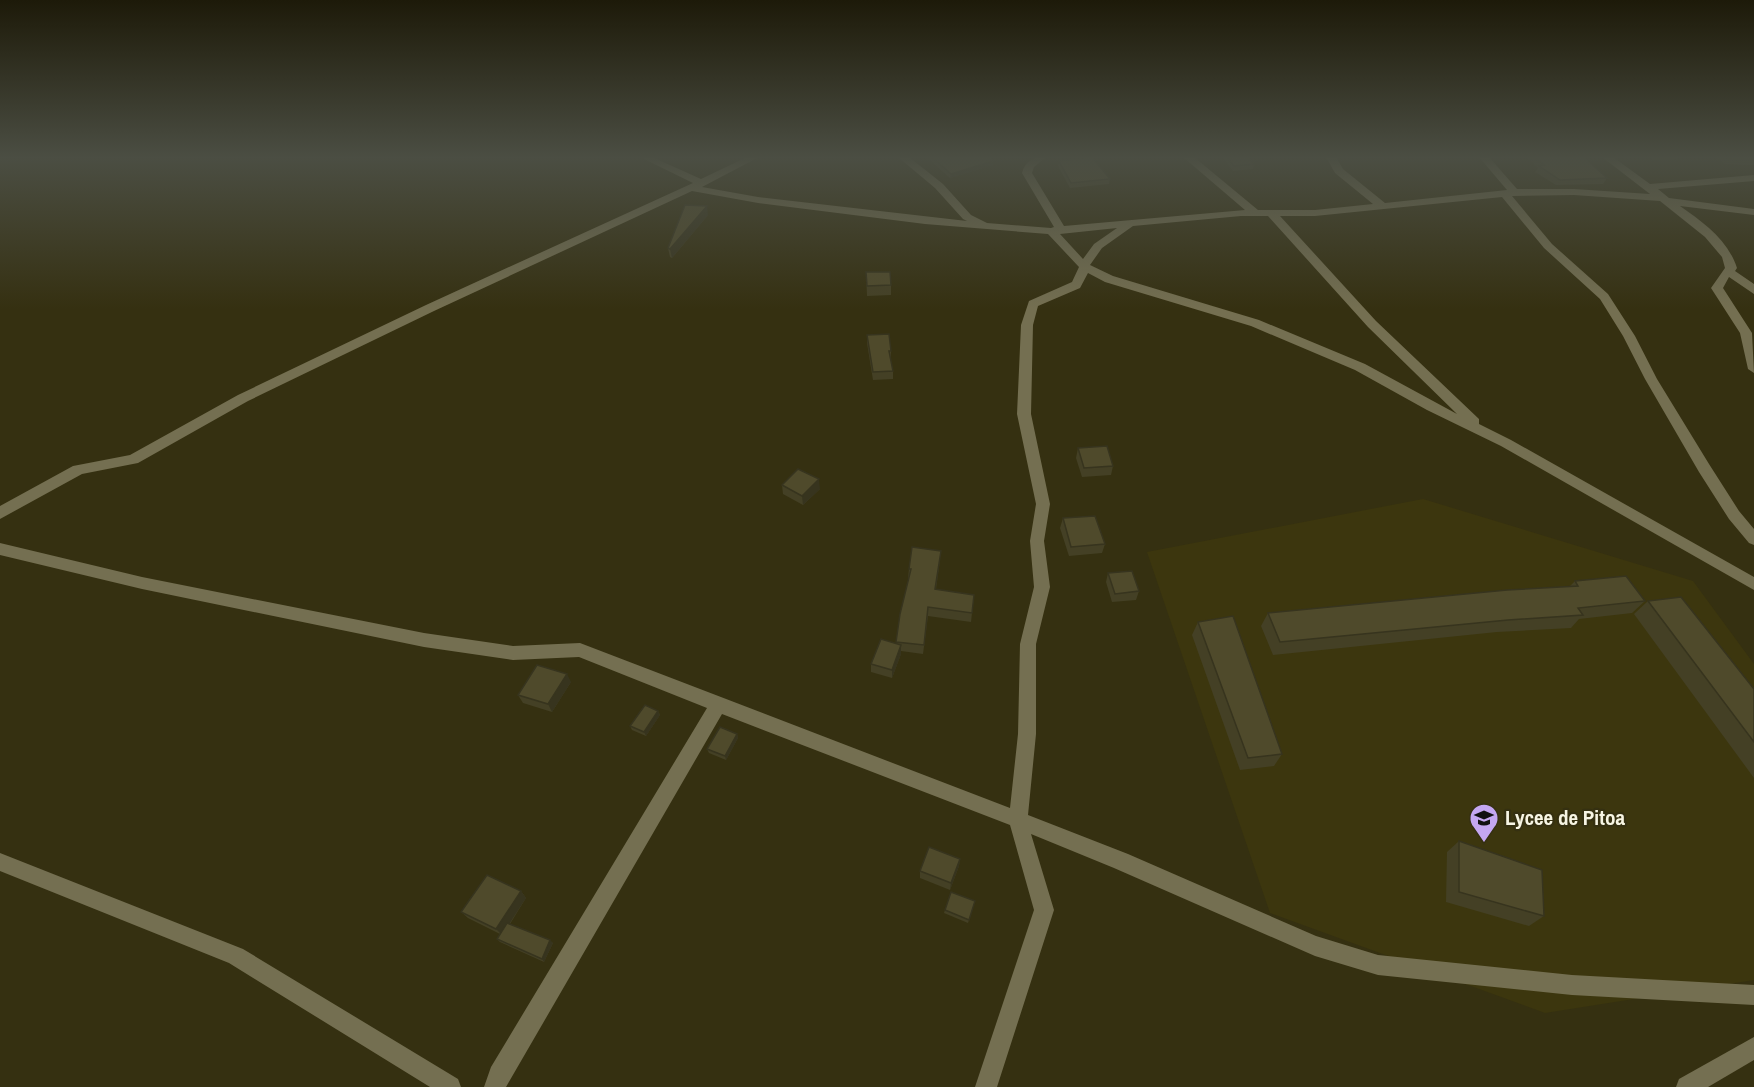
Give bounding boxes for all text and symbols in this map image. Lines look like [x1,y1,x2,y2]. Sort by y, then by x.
school or university icon: Lycee de Pitoa [1468,802,1500,844]
place label: Lycee de Pitoa [1505,803,1625,832]

